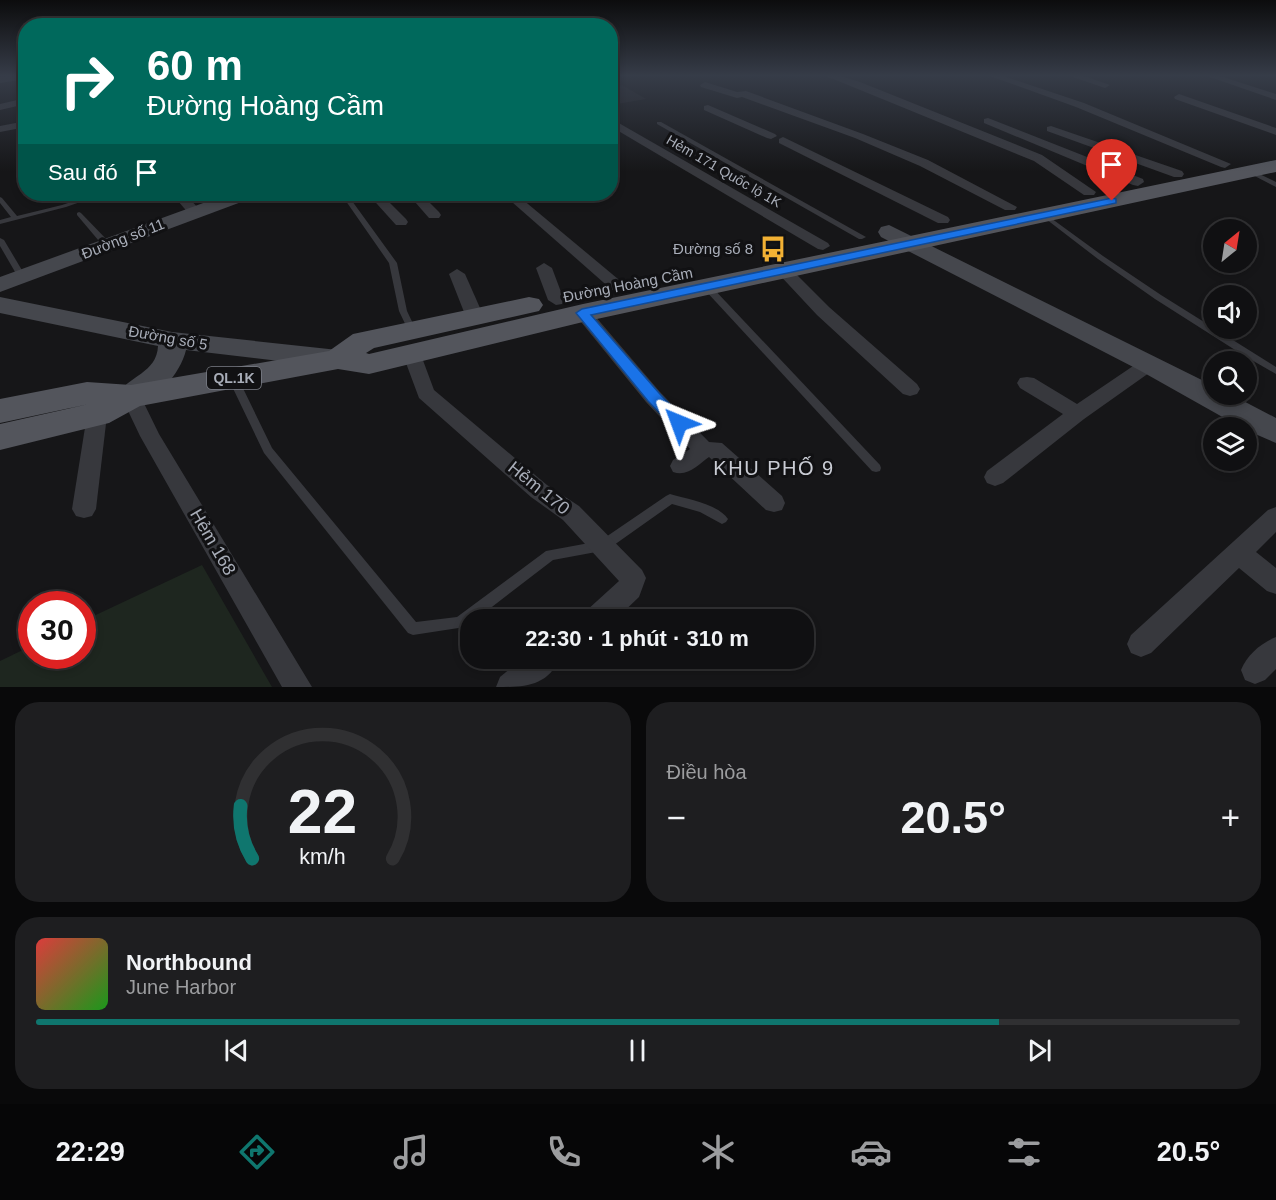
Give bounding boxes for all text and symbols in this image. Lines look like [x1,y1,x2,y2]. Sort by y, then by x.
icon: right [48,42,126,120]
text: 60 m [147,42,243,89]
text: Đường Hoàng Cầm [147,91,384,121]
street label: Hẻm 171 Quốc lộ 1K [664,132,785,211]
pin [1086,139,1137,201]
icon: arrive [1095,148,1128,181]
icon: arrive [130,156,163,189]
text: Sau đó [48,160,118,185]
street label: Đường số 11 [79,215,167,262]
north arrow [1203,219,1257,273]
map controls [1203,219,1257,471]
bus stop icon: Đường số 8 [758,234,788,264]
place label: Đường số 8 [673,240,753,257]
street label: Đường Hoàng Cầm [562,264,694,305]
button: sound [1203,285,1257,339]
street label: Đường số 5 [127,322,209,353]
button: search [1203,351,1257,405]
road number: QL.1K [207,367,261,389]
position arrow [647,391,711,455]
button: layers [1203,417,1257,471]
district label: KHU PHỐ 9 [713,456,835,479]
street label: Hẻm 170 [504,457,574,519]
street label: Hẻm 168 [186,505,240,579]
speed limit sign: 30 [18,591,96,669]
text: 22:30 · 1 phút · 310 m [525,626,749,651]
text: Điều hòa [667,761,747,783]
text: 22 [288,777,357,846]
text: 20.5° [900,792,1006,843]
text: − [667,799,686,836]
text: + [1221,799,1240,836]
text: km/h [300,845,346,869]
text: Northbound [126,950,252,975]
text: June Harbor [126,976,236,998]
icon: previous [220,1034,253,1067]
icon: pause [621,1034,654,1067]
icon: next [1023,1034,1056,1067]
icon: directions [236,1131,278,1173]
icon: music [390,1131,432,1173]
icon: phone [543,1131,585,1173]
icon: climate [697,1131,739,1173]
icon: car [850,1131,892,1173]
icon: filters [1003,1131,1045,1173]
text: 22:29 [56,1137,125,1167]
text: 20.5° [1157,1137,1220,1167]

